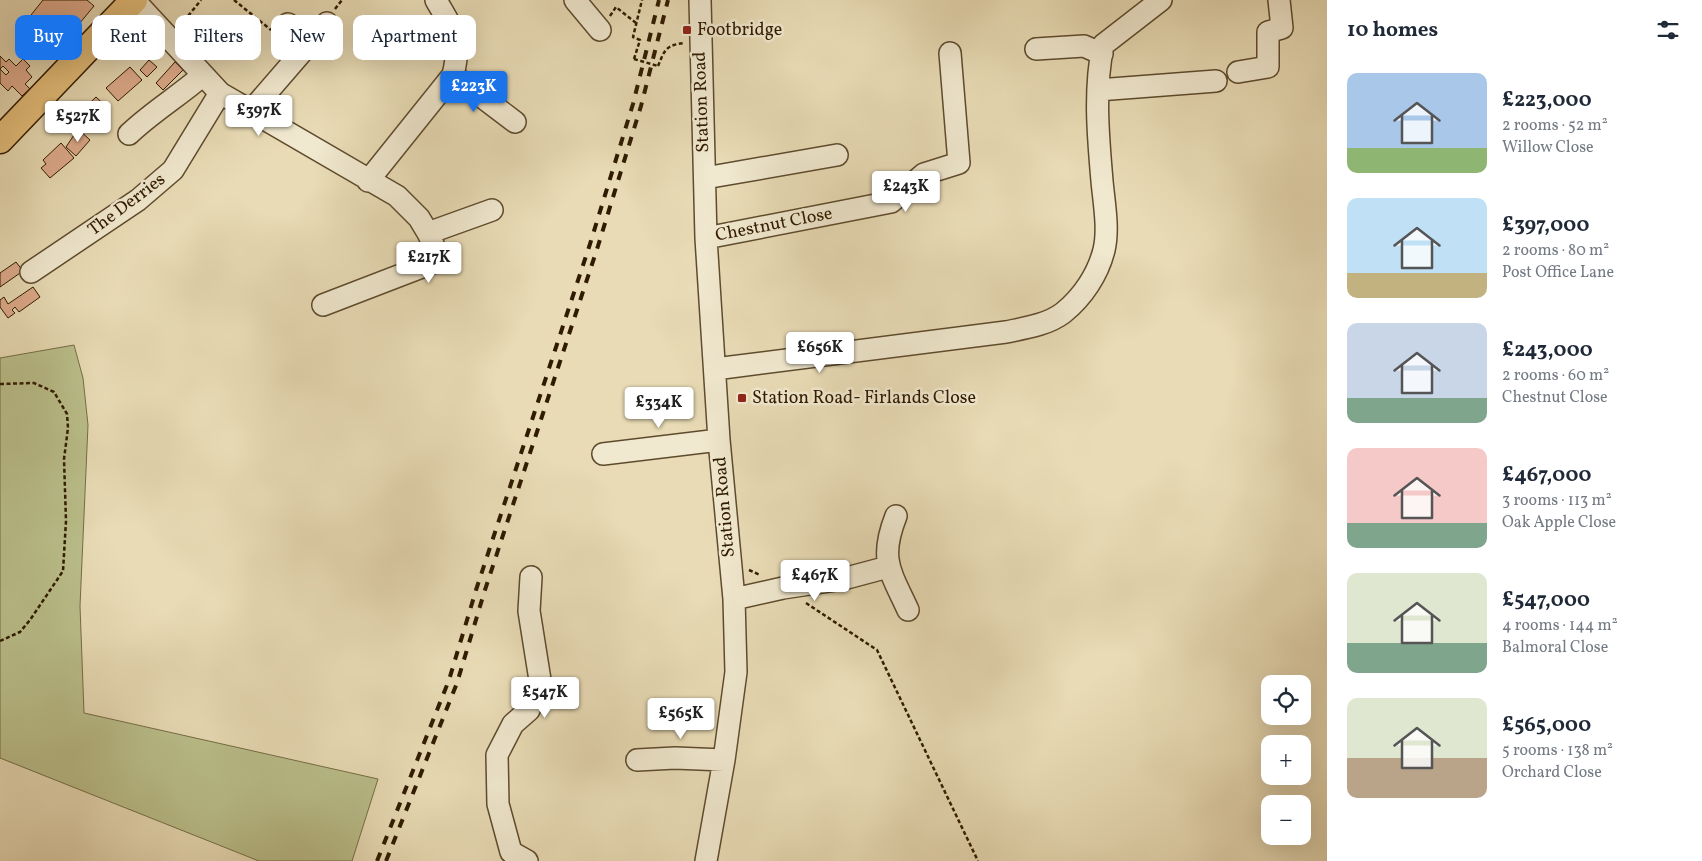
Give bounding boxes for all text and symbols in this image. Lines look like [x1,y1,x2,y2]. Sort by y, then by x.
chip: Buy [15,15,82,60]
chip: Rent [92,15,165,60]
chip: Filters [175,15,261,60]
chip: New [271,15,343,60]
chip: Apartment [353,15,476,60]
text: 10 homes [1347,16,1438,45]
icon: filters [1654,16,1682,44]
place label: Footbridge [697,18,782,43]
marker: Footbridge [681,24,693,36]
street label: Station Road [688,51,716,153]
pin: £223K [439,70,509,113]
text: £223K [451,76,497,98]
text: £223,000 [1502,86,1592,115]
icon: home [1387,93,1447,153]
pin: £397K [224,94,294,137]
pin: £527K [43,100,113,143]
text: £397K [236,100,282,122]
text: £527K [56,106,100,128]
text: 2 rooms · 52 m² [1502,115,1608,137]
text: Willow Close [1502,137,1594,159]
street label: The Derries [83,167,171,243]
pin: £243K [871,170,941,213]
text: £243K [883,176,929,198]
street label: Chestnut Close [713,201,835,249]
text: £397,000 [1502,211,1589,240]
icon: home [1387,218,1447,278]
text: 2 rooms · 80 m² [1502,240,1609,262]
pin: £217K [394,242,464,284]
text: £217K [407,247,451,269]
text: Post Office Lane [1502,262,1614,284]
pin: £656K [785,332,855,374]
text: £243,000 [1502,336,1593,365]
text: £656K [797,337,843,359]
icon: home [1387,343,1447,403]
text: 2 rooms · 60 m² [1502,365,1609,387]
pin: £334K [624,386,694,429]
place label: Station Road- Firlands Close [752,386,976,411]
text: Chestnut Close [1502,387,1608,409]
text: £334K [636,392,682,414]
marker: Station Road- Firlands Close [736,392,748,404]
street label: Station Road [708,455,742,559]
text: £467,000 [1502,461,1592,490]
icon: home [1387,468,1447,528]
text: 3 rooms · 113 m² [1502,490,1612,512]
text: Oak Apple Close [1502,512,1616,534]
pin: £467K [780,560,850,602]
text: £467K [792,565,838,587]
text: £547,000 [1502,586,1590,615]
icon: home [1387,593,1447,653]
text: 4 rooms · 144 m² [1502,615,1618,637]
text: Balmoral Close [1502,637,1608,659]
map controls [1261,675,1311,845]
button: locate [1261,675,1311,725]
pin: £547K [510,676,580,719]
text: £547K [522,682,568,704]
pin: £565K [646,698,716,740]
text: £565K [658,703,704,725]
text: £565,000 [1502,711,1591,740]
icon: home [1387,718,1447,778]
button: + [1261,735,1311,785]
text: 5 rooms · 138 m² [1502,740,1613,762]
text: Orchard Close [1502,762,1602,784]
button: − [1261,795,1311,845]

